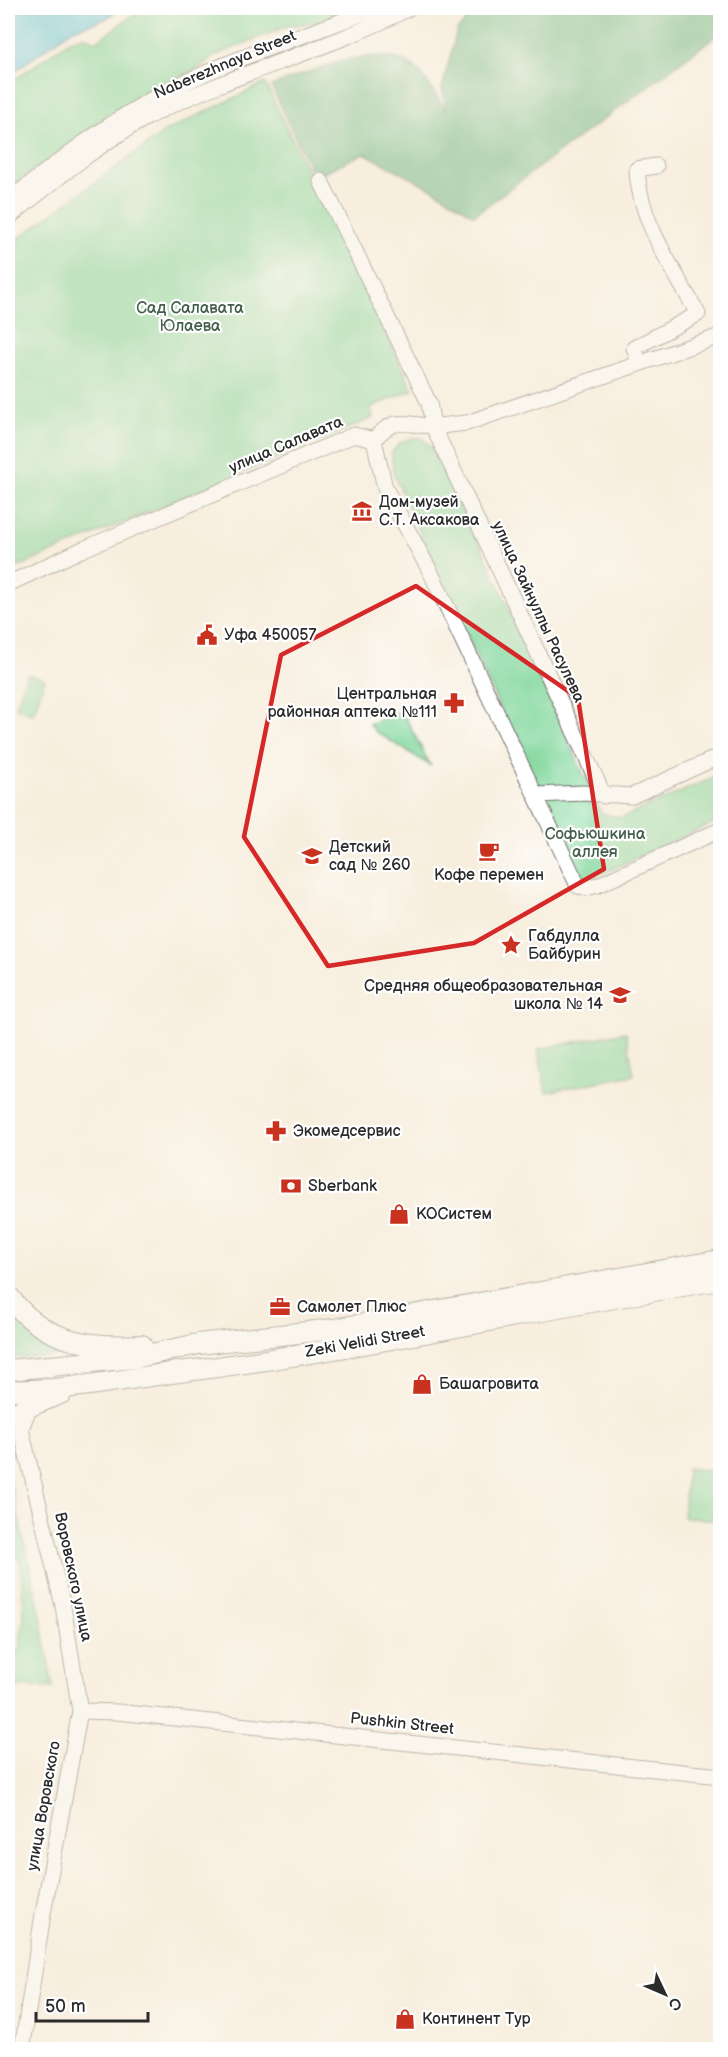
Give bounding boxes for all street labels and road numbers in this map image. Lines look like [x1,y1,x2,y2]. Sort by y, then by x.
street label: Naberezhnaya Street [151,26,299,104]
street label: улица Салавата [226,412,346,478]
street label: улица Зайнуллы Расулева [488,518,589,706]
street label: Zeki Velidi Street [303,1322,426,1362]
street label: Воровского улица [50,1511,96,1644]
street label: Pushkin Street [349,1709,455,1739]
street label: улица Воровского [23,1740,65,1872]

